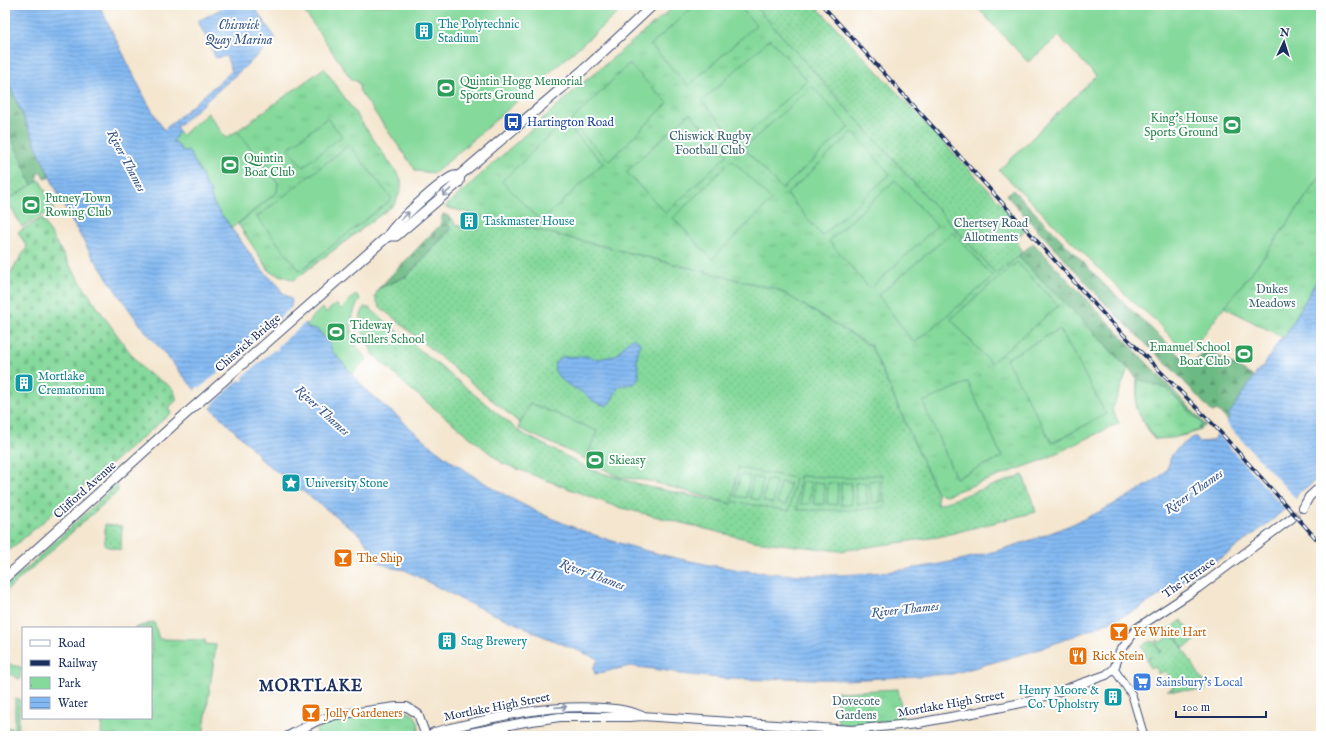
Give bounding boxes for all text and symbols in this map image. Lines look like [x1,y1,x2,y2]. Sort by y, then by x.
water label: Chiswick Quay Marina [205,17,273,49]
place label: The Polytechnic Stadium [438,17,519,46]
building icon: The Polytechnic Stadium [413,20,435,42]
north arrow [1264,22,1304,62]
text: N [1278,26,1290,40]
place label: Quintin Hogg Memorial Sports Ground [460,74,583,104]
sports icon: Quintin Hogg Memorial Sports Ground [435,77,457,99]
bus stop icon: Hartington Road [502,111,524,133]
place label: King's House Sports Ground [1144,111,1219,141]
sports icon: King's House Sports Ground [1221,114,1243,136]
place label: Hartington Road [527,115,614,130]
water label: River Thames [103,127,150,195]
park label: Chiswick Rugby Football Club [669,129,751,158]
place label: Quintin Boat Club [244,151,295,180]
sports icon: Quintin Boat Club [219,154,241,176]
one-way arrow [441,188,452,197]
place label: Putney Town Rowing Club [45,191,112,220]
sports icon: Putney Town Rowing Club [20,194,42,216]
building icon: Taskmaster House [458,210,480,232]
one-way arrow [400,211,410,221]
place label: Taskmaster House [483,214,575,229]
park label: Chertsey Road Allotments [954,216,1029,245]
park label: Dukes Meadows [1249,282,1295,311]
street label: Chiswick Bridge [212,310,284,375]
place label: Tideway Scullers School [350,318,425,347]
sports icon: Tideway Scullers School [325,321,347,343]
place label: Emanuel School Boat Club [1149,340,1231,369]
sports icon: Emanuel School Boat Club [1233,343,1255,365]
place label: Mortlake Crematorium [38,369,104,398]
building icon: Mortlake Crematorium [13,372,35,394]
water label: River Thames [291,382,353,440]
sports icon: Skieasy [584,449,606,471]
place label: Skieasy [609,453,646,468]
street label: Clifford Avenue [51,458,120,522]
water label: River Thames [1161,465,1227,518]
place icon: University Stone [280,472,302,494]
place label: University Stone [305,476,389,491]
bar icon: The Ship [332,547,354,569]
place label: The Ship [357,551,403,567]
street label: The Terrace [1160,554,1219,602]
water label: River Thames [557,555,627,595]
water label: River Thames [870,598,940,622]
bar icon: Ye White Hart [1108,621,1130,643]
place label: Ye White Hart [1133,625,1206,640]
legend [22,627,152,719]
building icon: Stag Brewery [436,630,458,652]
place label: Stag Brewery [461,634,527,649]
text: Road [58,636,86,651]
restaurant icon: Rick Stein [1067,645,1089,667]
place label: Rick Stein [1092,649,1144,664]
text: Railway [58,656,97,671]
supermarket icon: Sainsbury's Local [1131,671,1153,693]
place label: Sainsbury's Local [1156,675,1244,690]
text: Park [58,676,81,691]
district label: MORTLAKE [259,677,363,697]
place label: Henry Moore & Co. Upholstry [1018,683,1099,713]
building icon: Henry Moore & Co. Upholstry [1102,686,1124,708]
street label: Mortlake High Street [897,687,1005,721]
street label: Mortlake High Street [443,689,551,725]
scale bar [1176,693,1266,719]
park label: Dovecote Gardens [832,694,880,723]
text: Water [58,696,89,711]
text: 100 m [1182,700,1210,715]
bar icon: Jolly Gardeners [300,702,322,724]
one-way arrow [554,704,567,711]
place label: Jolly Gardeners [323,706,403,722]

